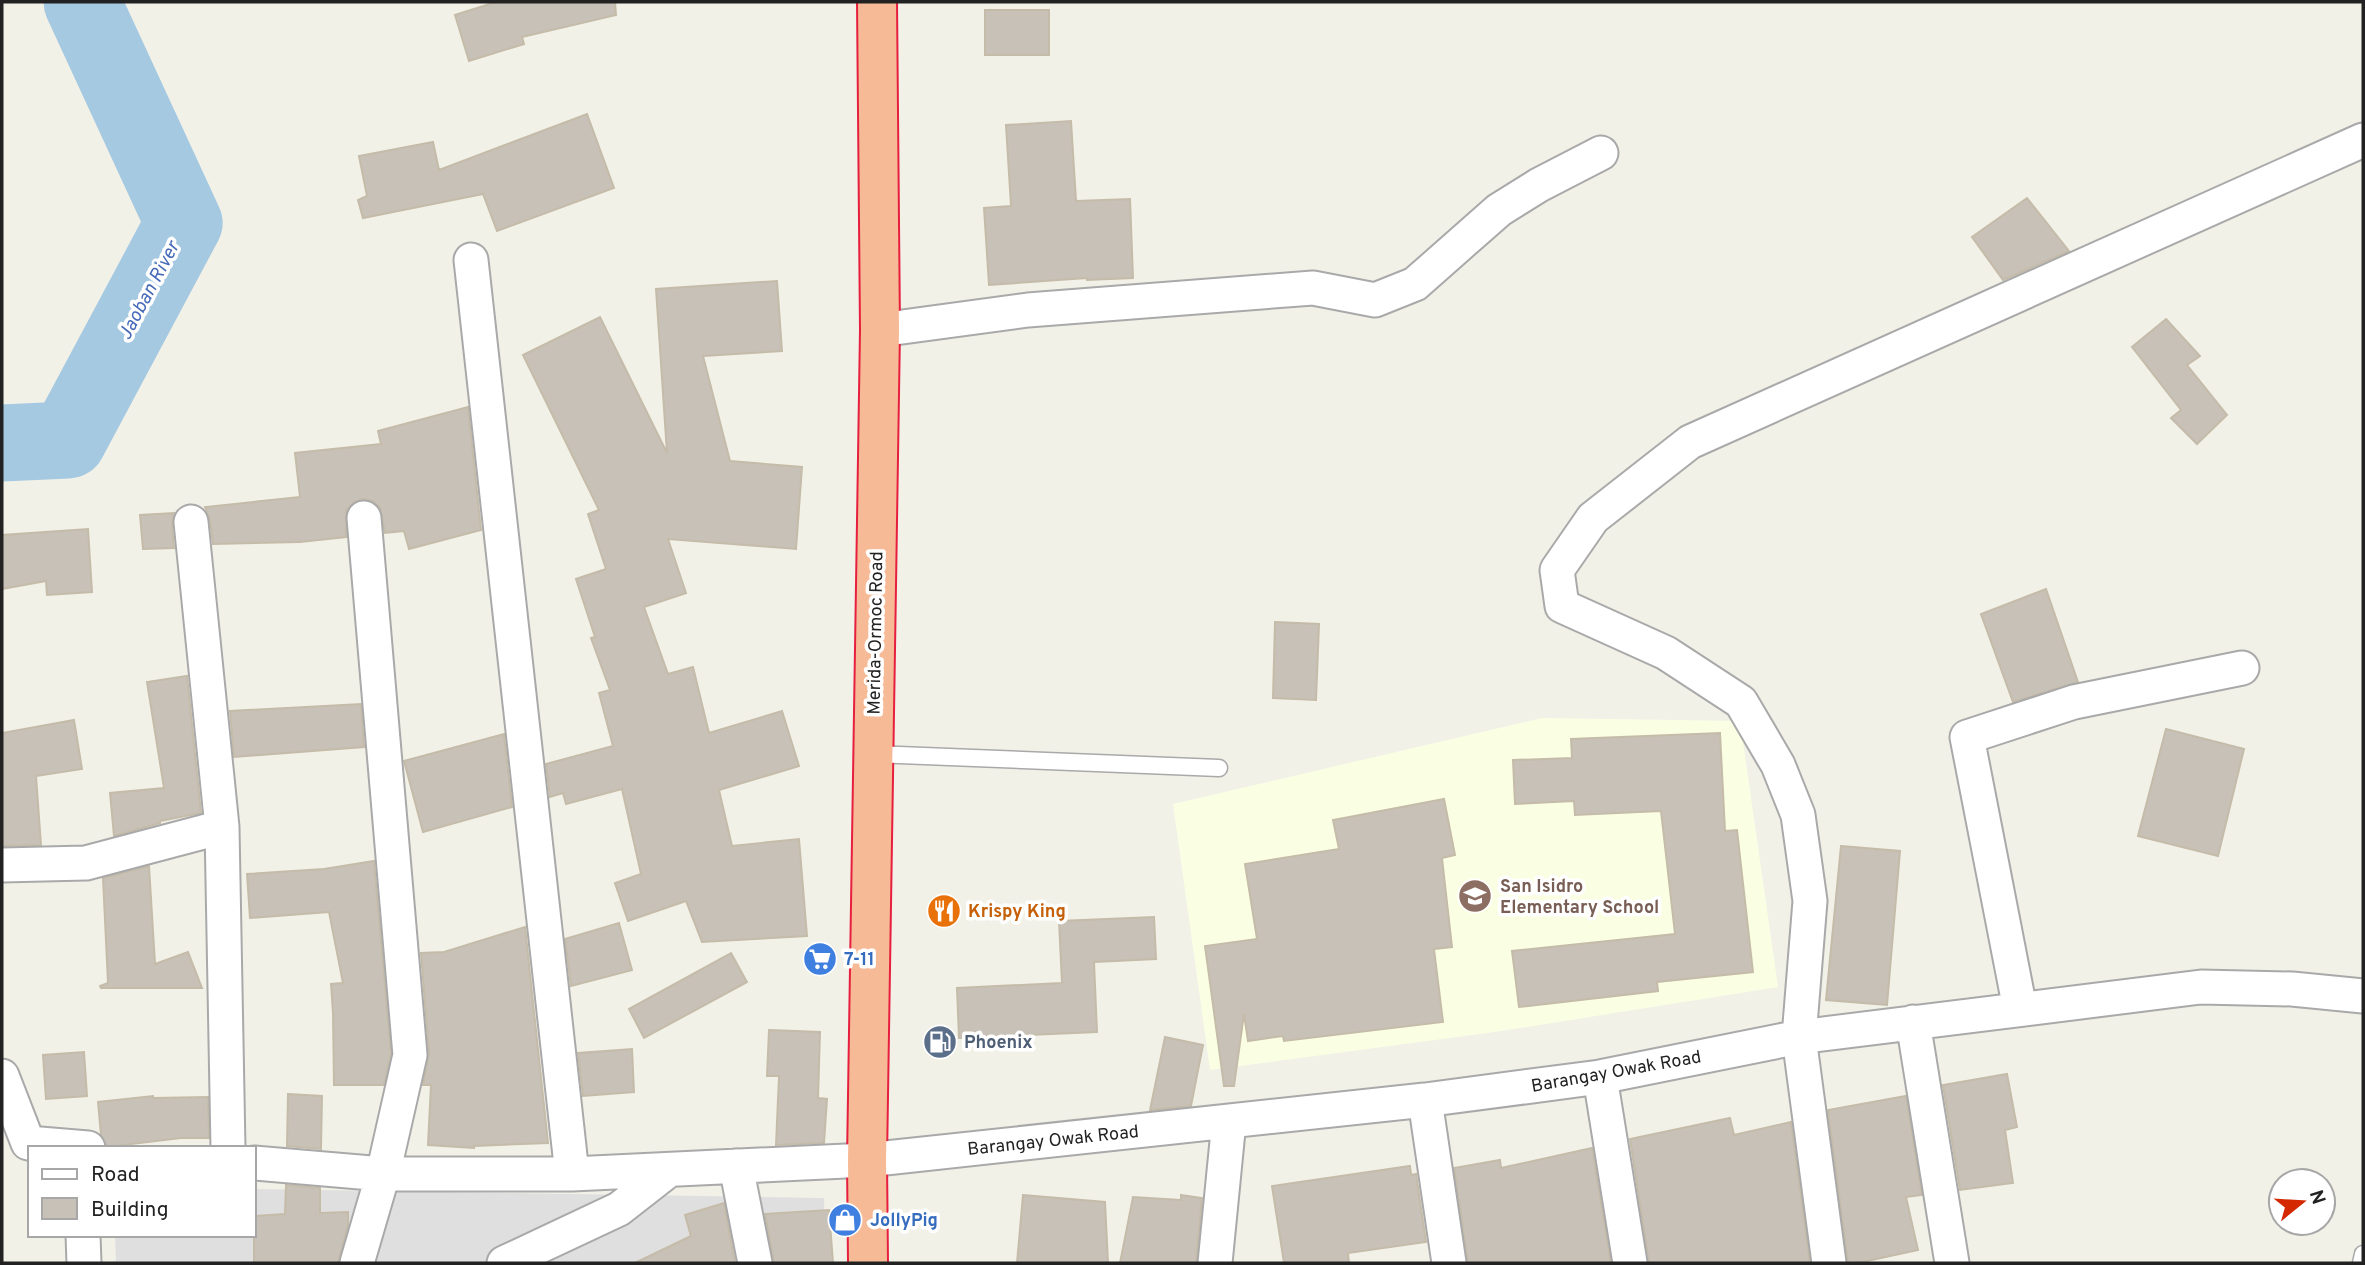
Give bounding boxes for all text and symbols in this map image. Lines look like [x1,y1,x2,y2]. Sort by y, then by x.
water label: Jaoban River [114,236,187,344]
street label: Merida-Ormoc Road [864,551,889,715]
place label: San Isidro Elementary School [1500,876,1659,920]
school or university icon: San Isidro Elementary School [1456,877,1494,915]
restaurant icon: Krispy King [925,892,963,930]
place label: Krispy King [968,901,1066,924]
supermarket icon: 7-11 [801,940,839,978]
place label: 7-11 [844,949,875,972]
fuel station icon: Phoenix [921,1023,959,1061]
place label: Phoenix [964,1032,1033,1055]
street label: Barangay Owak Road [1529,1046,1703,1099]
street label: Barangay Owak Road [966,1121,1140,1162]
legend [28,1146,256,1237]
text: Road [91,1162,140,1189]
north arrow [2267,1167,2337,1237]
text: N [2303,1187,2330,1208]
text: Building [91,1197,169,1224]
shop icon: JollyPig [826,1201,864,1239]
place label: JollyPig [870,1210,938,1233]

